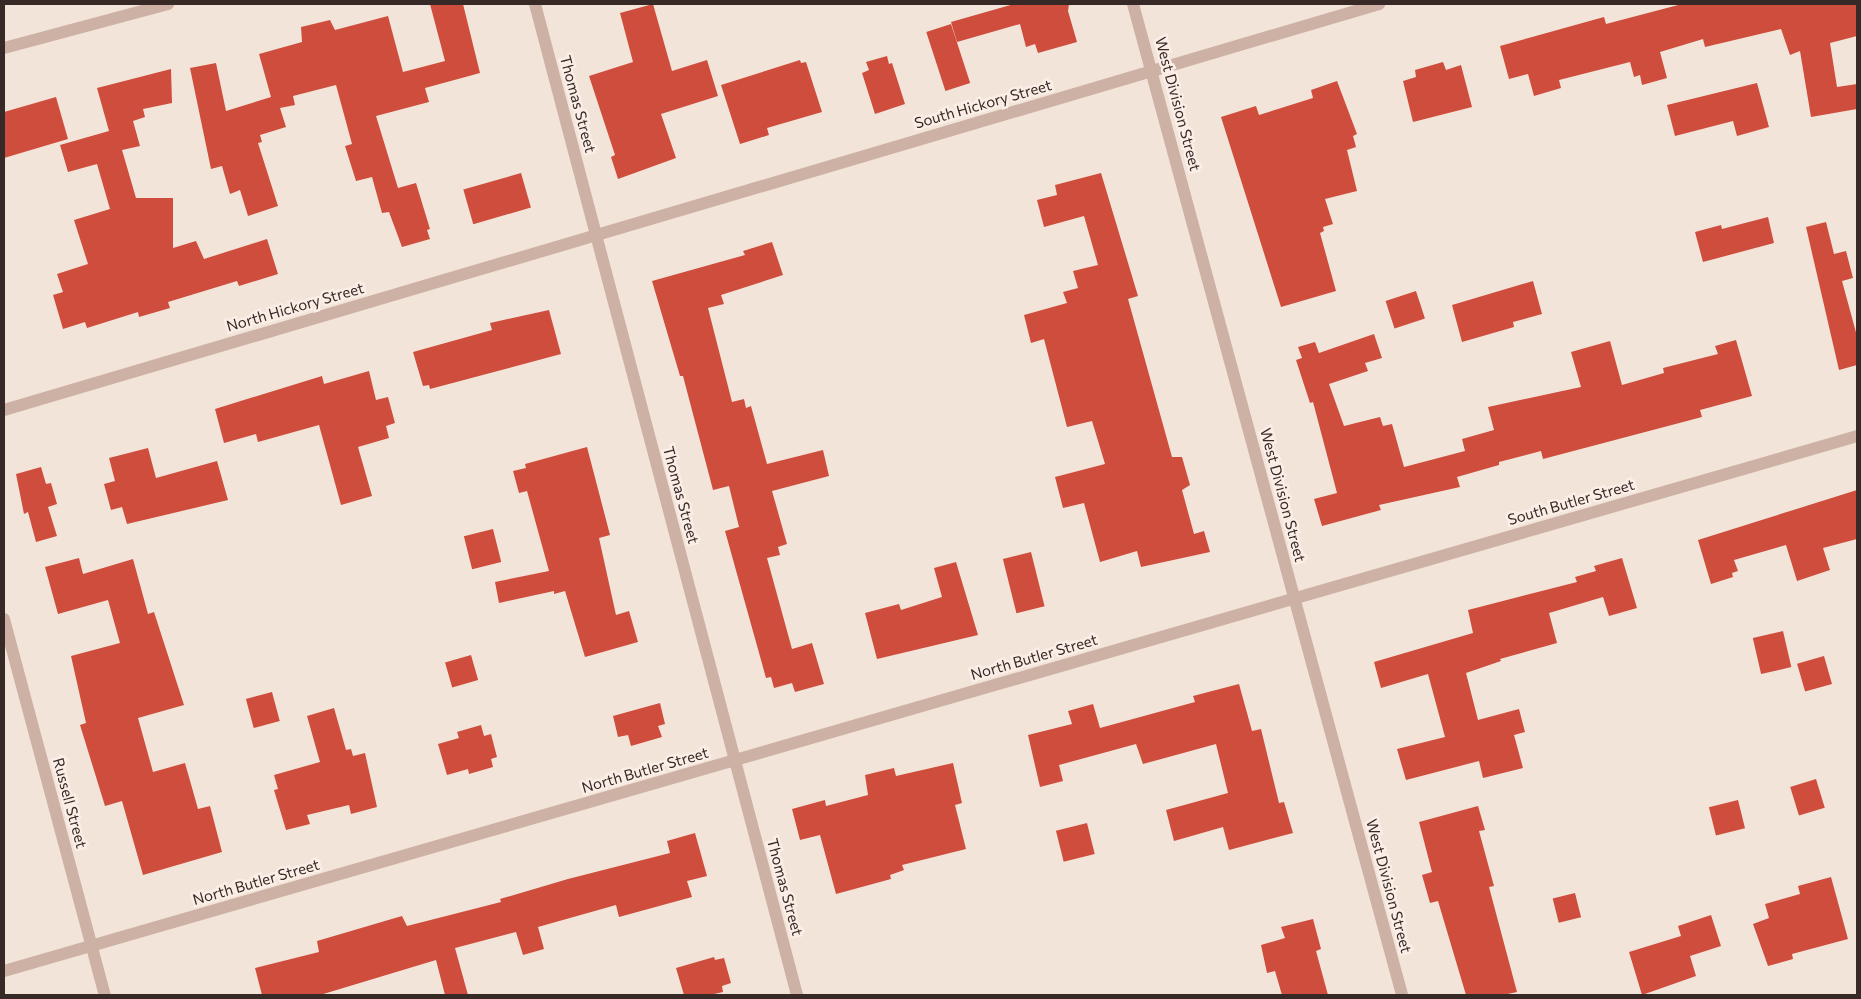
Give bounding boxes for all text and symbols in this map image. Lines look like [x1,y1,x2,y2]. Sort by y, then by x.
street label: West Division Street [1151,35,1205,173]
street label: Thomas Street [556,53,600,155]
street label: South Hickory Street [912,76,1054,132]
street label: North Hickory Street [224,279,366,335]
street label: West Division Street [1256,426,1310,564]
street label: Thomas Street [659,444,703,546]
street label: South Butler Street [1506,475,1636,529]
street label: North Butler Street [969,630,1099,684]
street label: North Butler Street [580,743,710,797]
street label: Russell Street [49,756,91,850]
street label: West Division Street [1362,817,1416,955]
street label: Thomas Street [763,836,807,938]
street label: North Butler Street [191,855,321,909]

